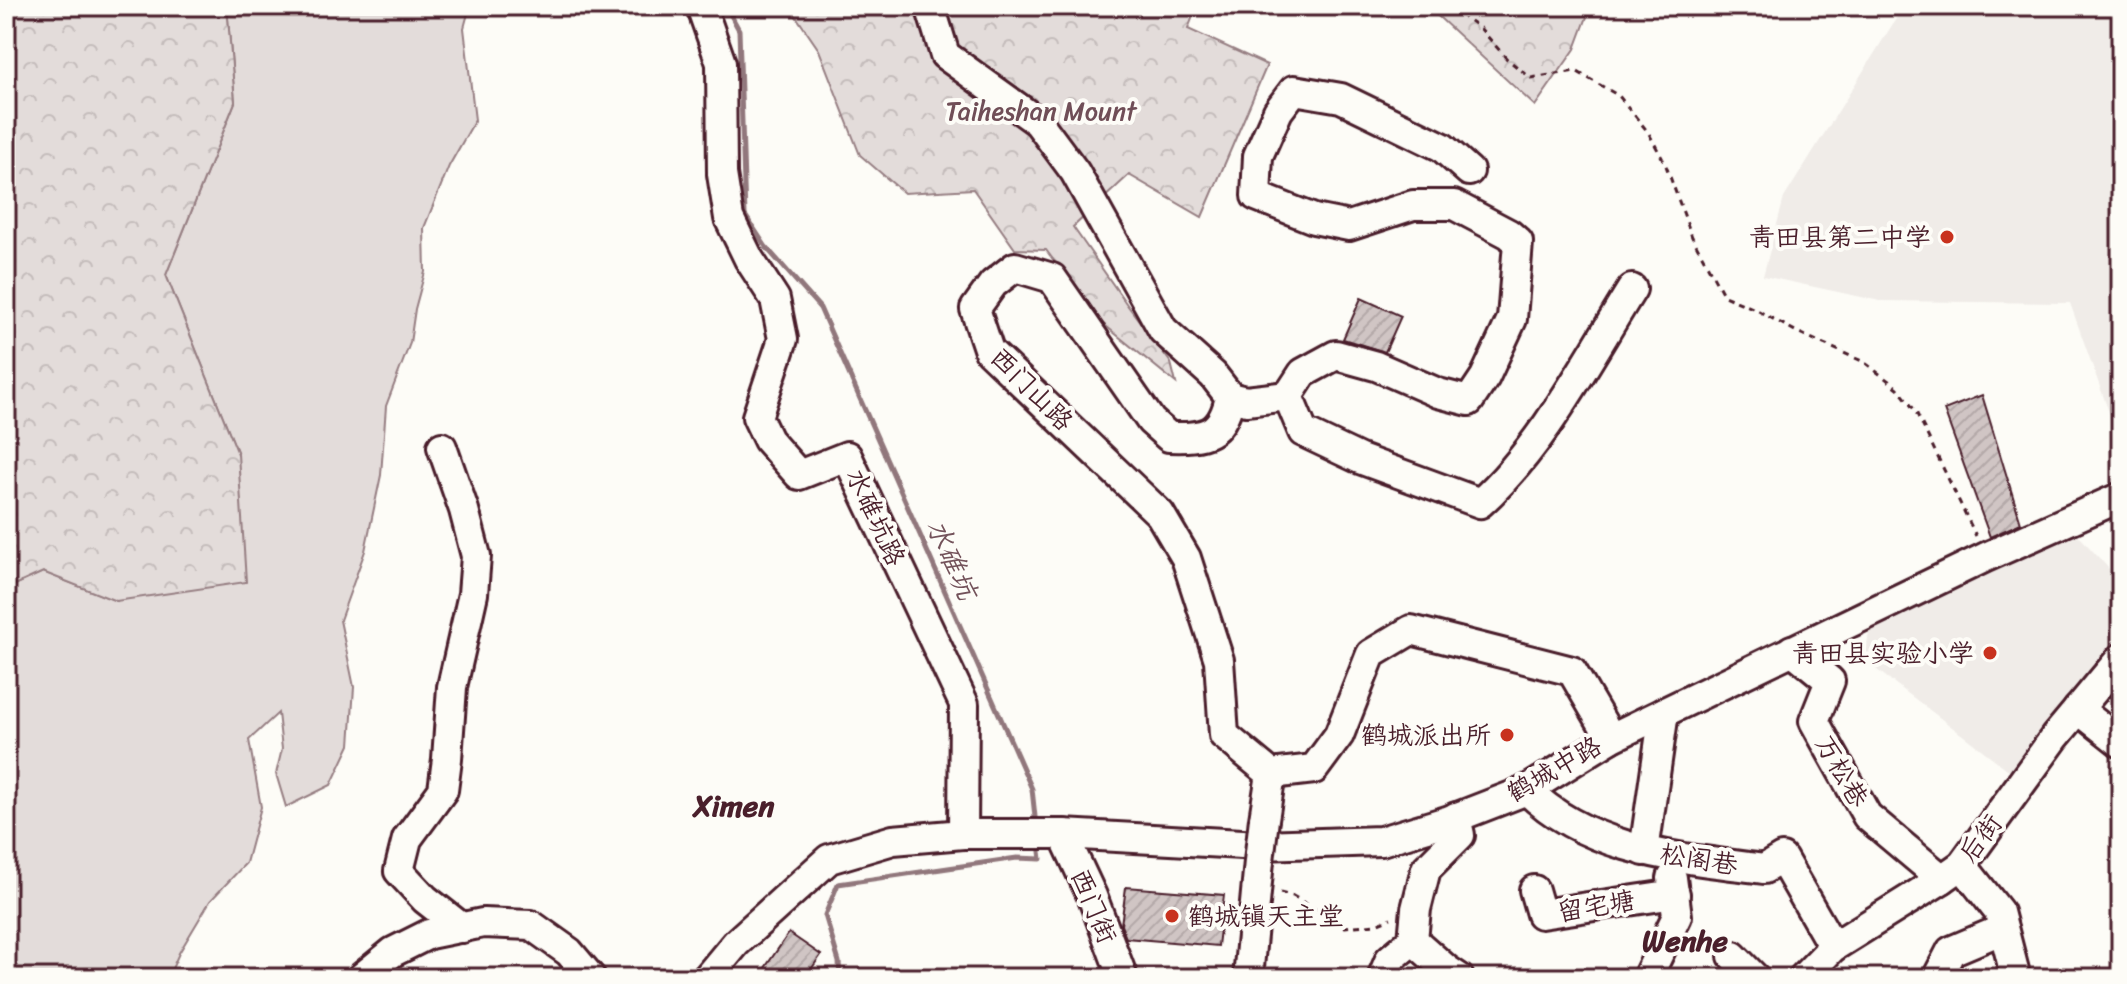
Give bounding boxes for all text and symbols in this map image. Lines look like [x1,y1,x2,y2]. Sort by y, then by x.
park label: Taiheshan Mount [946,88,1138,134]
place label: 青田县第二中学 [1749,214,1931,260]
marker: 青田县第二中学 [1938,228,1956,246]
street label: 西门山路 [979,336,1085,442]
street label: 水碓坑路 [833,460,919,574]
water label: 水碓坑 [913,511,993,610]
place label: 青田县实验小学 [1792,630,1974,676]
marker: 青田县实验小学 [1981,644,1999,662]
place label: 鹤城派出所 [1361,712,1491,758]
street label: 鹤城中路 [1497,723,1611,815]
marker: 鹤城派出所 [1498,726,1516,744]
street label: 万松巷 [1803,726,1881,816]
district label: Ximen [692,779,775,833]
street label: 后街 [1946,803,2014,873]
street label: 松阁巷 [1657,830,1741,888]
street label: 西门街 [1058,861,1130,951]
street label: 留宅塘 [1554,877,1638,935]
place label: 鹤城镇天主堂 [1188,893,1344,939]
marker: 鹤城镇天主堂 [1163,907,1181,925]
district label: Wenhe [1642,914,1729,968]

